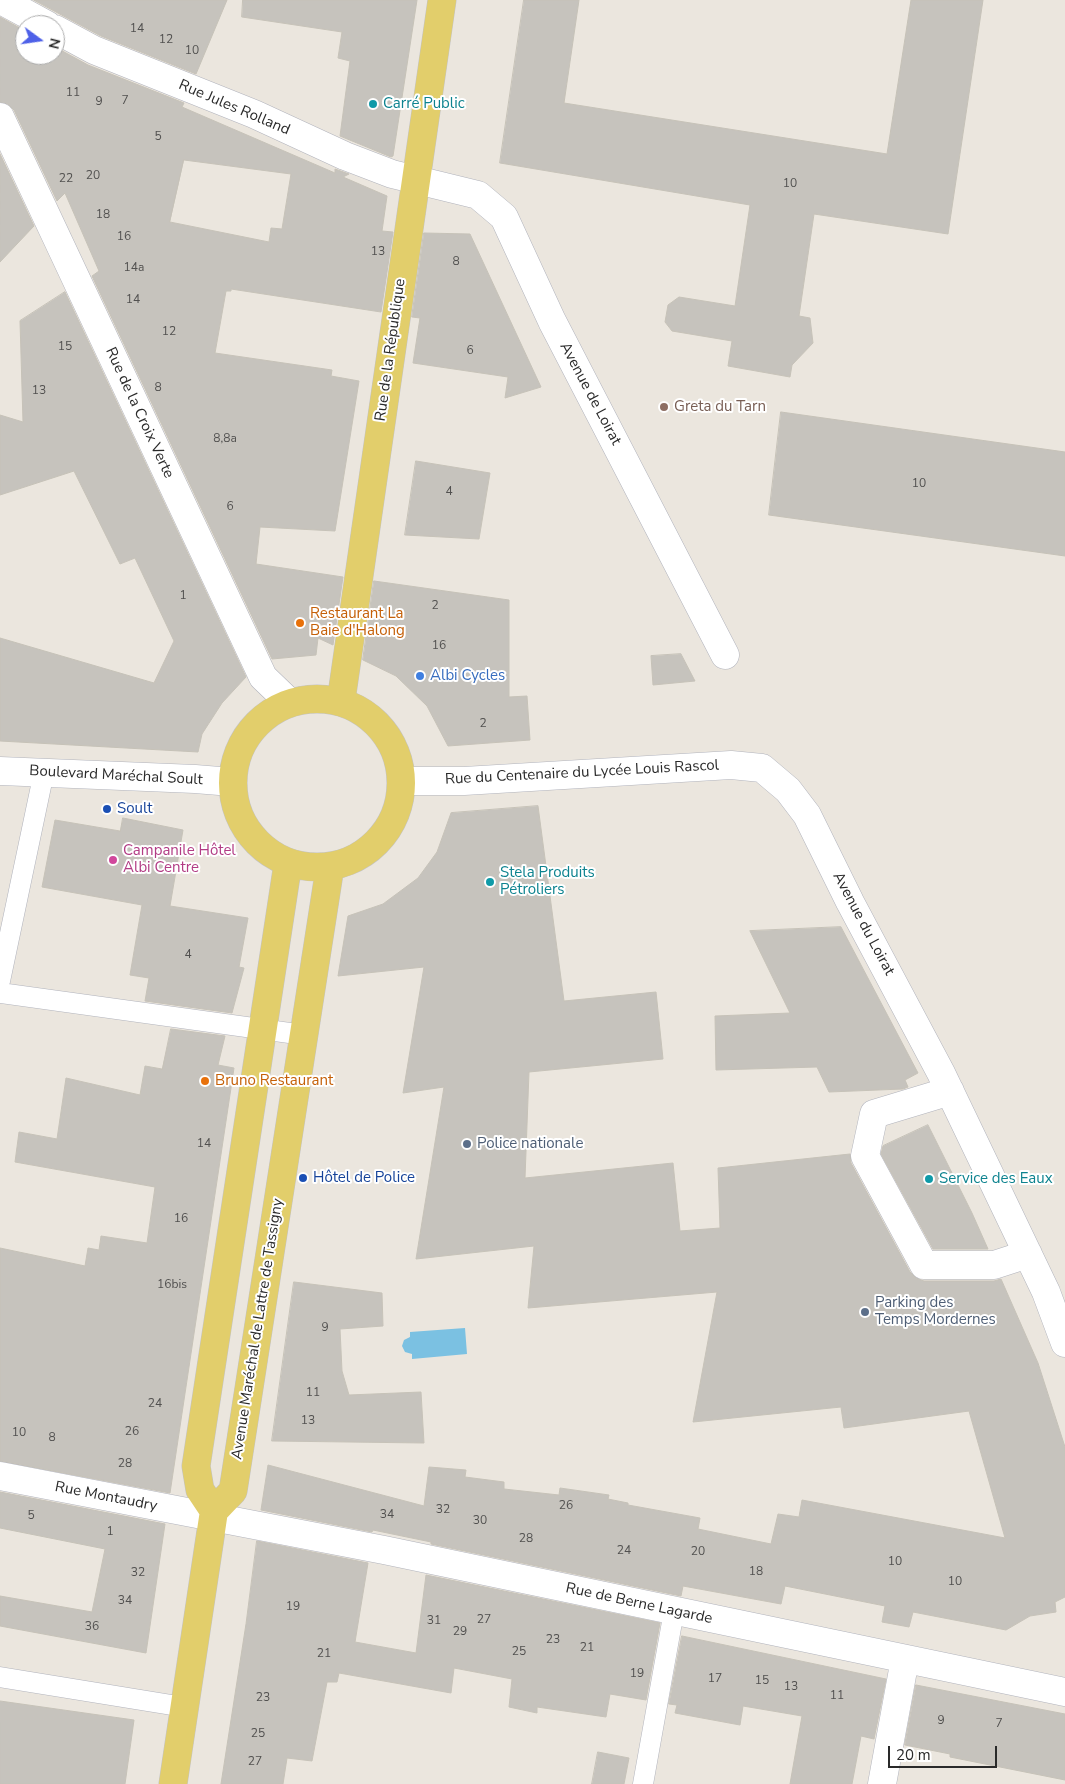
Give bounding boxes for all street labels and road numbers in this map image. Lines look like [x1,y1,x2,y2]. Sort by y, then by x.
street label: Rue Jules Rolland [176,76,292,140]
street label: Rue de la République [372,277,410,423]
street label: Avenue de Loirat [555,340,625,448]
street label: Rue de la Croix Verte [101,345,177,481]
street label: Rue du Centenaire du Lycée Louis Rascol [444,757,720,789]
street label: Boulevard Maréchal Soult [29,762,203,790]
street label: Avenue du Loirat [828,869,898,979]
street label: Avenue Maréchal de Lattre de Tassigny [228,1197,288,1461]
street label: Rue Montaudry [53,1478,159,1516]
street label: Rue de Berne Lagarde [564,1580,714,1628]

